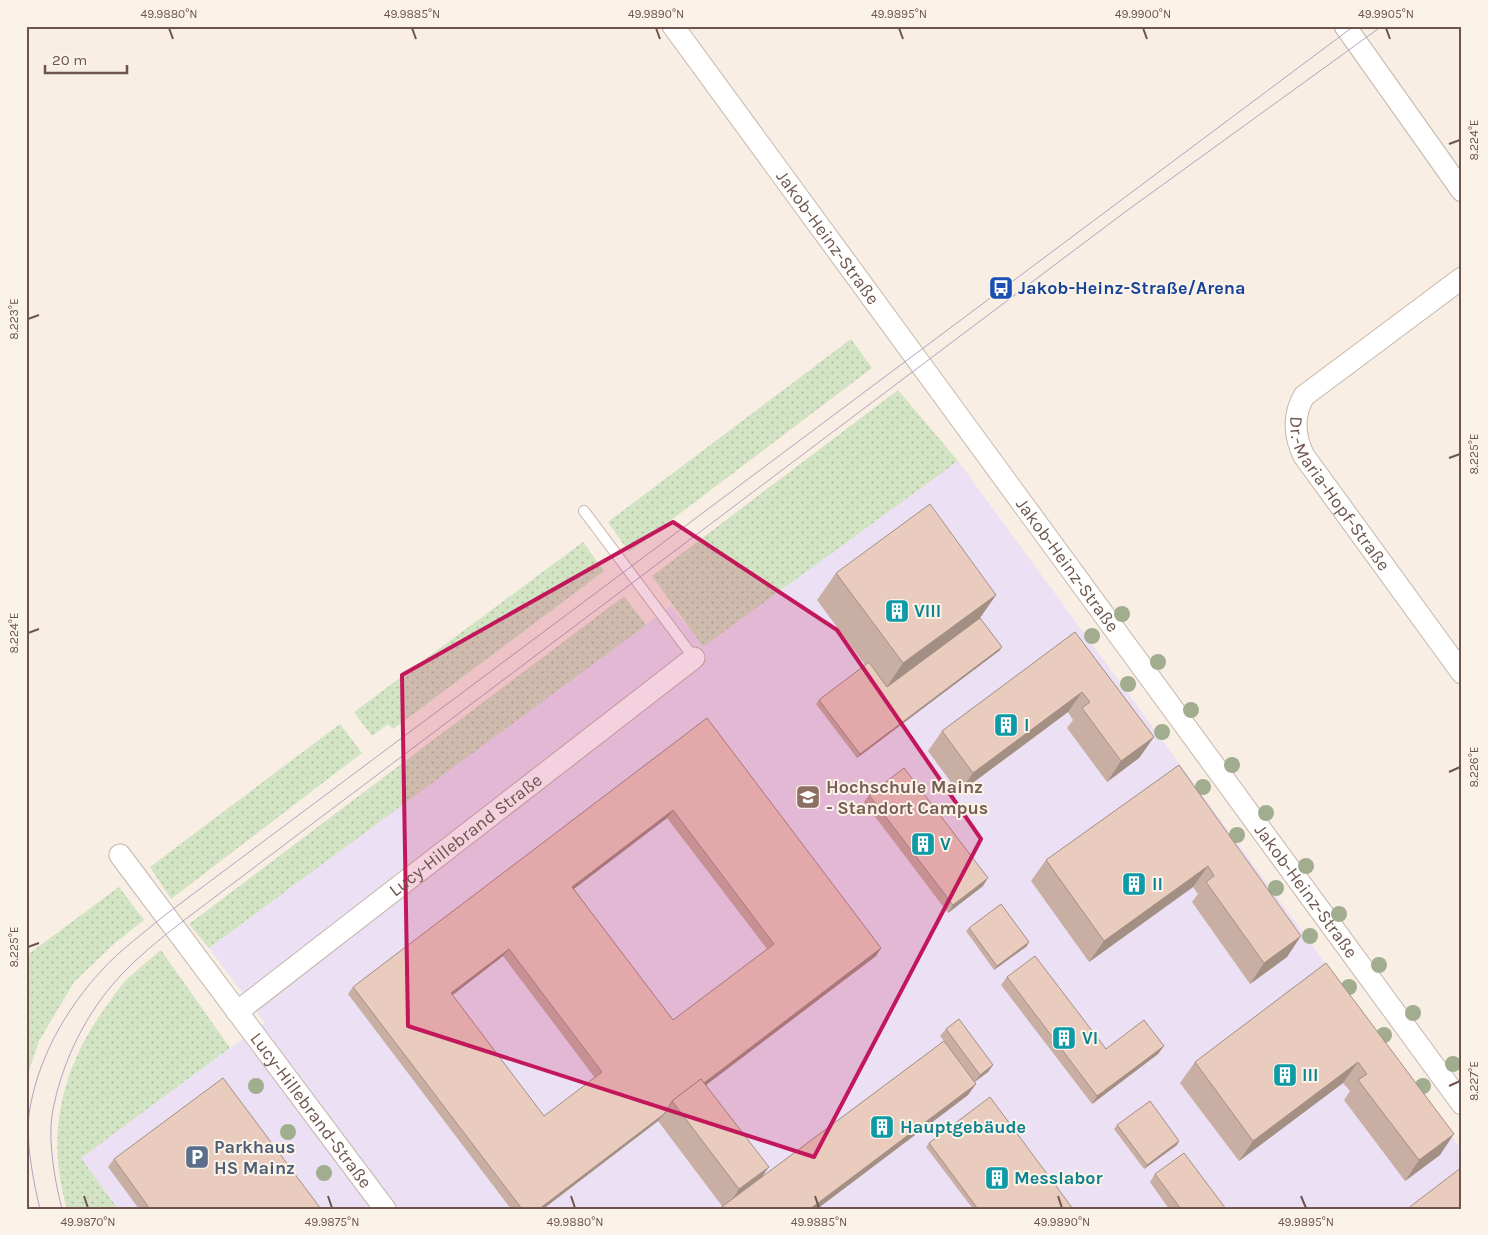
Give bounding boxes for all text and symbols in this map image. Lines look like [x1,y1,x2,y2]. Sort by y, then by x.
text: 49.9880°N [141,7,197,21]
text: 49.9885°N [384,7,440,21]
text: 49.9890°N [628,7,684,21]
text: 49.9895°N [871,7,927,21]
text: 49.9900°N [1115,7,1171,21]
text: 49.9905°N [1358,7,1414,21]
scale bar [45,42,128,74]
text: 20 m [52,51,87,69]
text: 8.224°E [1467,120,1481,160]
street label: Jakob-Heinz-Straße [771,166,884,309]
bus stop icon: Jakob-Heinz-Straße/Arena [988,275,1014,301]
place label: Jakob-Heinz-Straße/Arena [1018,277,1246,299]
text: 8.223°E [7,298,21,340]
street label: Dr.-Maria-Hopf-Straße [1285,416,1395,575]
text: 8.225°E [1467,433,1481,475]
street label: Jakob-Heinz-Straße [1011,494,1124,636]
building icon: VIII [884,598,910,624]
place label: VIII [914,600,941,622]
text: 8.224°E [7,613,21,653]
building icon: I [993,712,1019,738]
place label: I [1024,714,1029,736]
text: 8.226°E [1467,746,1481,788]
street label: Lucy-Hillebrand Straße [385,769,546,901]
place label: Hochschule Mainz - Standort Campus [826,776,988,819]
school or university icon: Hochschule Mainz - Standort Campus [795,784,821,810]
street label: Jakob-Heinz-Straße [1250,820,1363,962]
building icon: V [910,831,936,857]
place label: V [940,833,951,855]
building icon: II [1121,871,1147,897]
place label: II [1152,873,1163,895]
text: 8.225°E [7,926,21,968]
building icon: VI [1051,1025,1077,1051]
place label: VI [1082,1027,1098,1049]
street label: Lucy-Hillebrand-Straße [246,1028,377,1193]
text: 8.227°E [1467,1061,1481,1101]
building icon: III [1272,1062,1298,1088]
place label: III [1302,1064,1318,1086]
building icon: Hauptgebäude [869,1114,895,1140]
place label: Hauptgebäude [900,1116,1026,1138]
place label: Parkhaus HS Mainz [214,1136,295,1179]
parking icon: Parkhaus HS Mainz [184,1144,210,1170]
building icon: Messlabor [984,1165,1010,1191]
place label: Messlabor [1014,1167,1103,1189]
text: 49.9870°N [60,1215,116,1229]
text: 49.9875°N [305,1215,359,1229]
text: 49.9880°N [547,1215,603,1229]
text: 49.9885°N [791,1215,847,1229]
text: 49.9890°N [1034,1215,1090,1229]
text: 49.9895°N [1278,1215,1334,1229]

